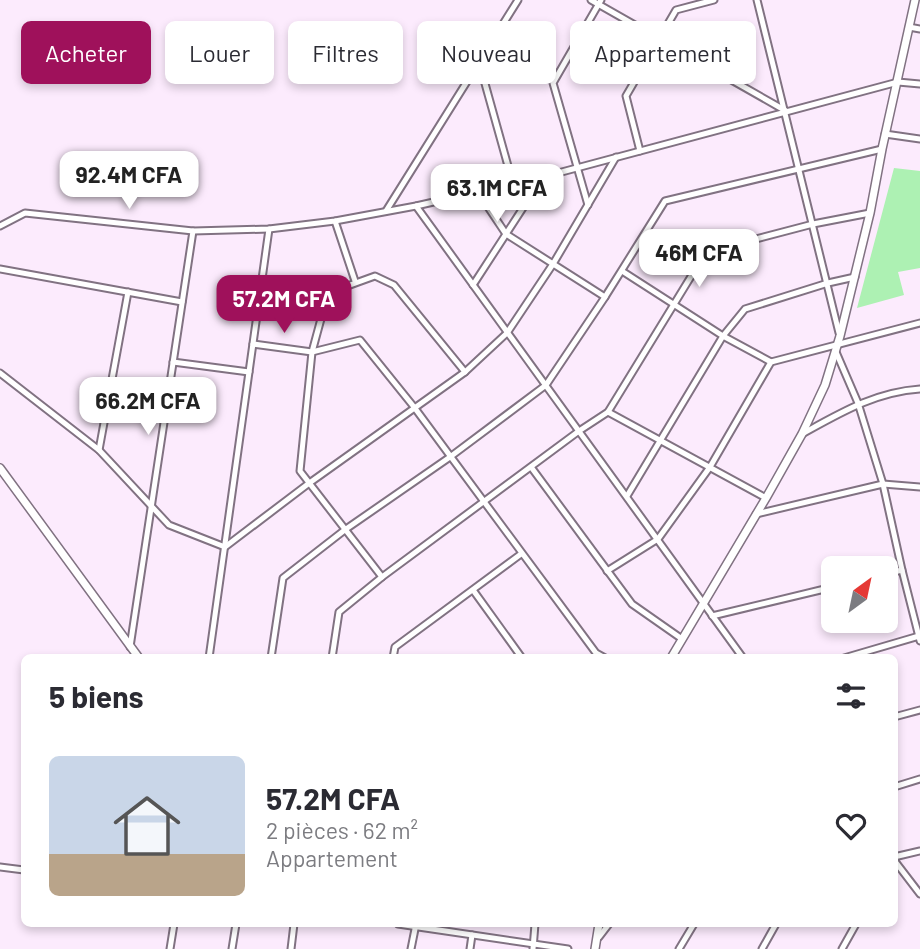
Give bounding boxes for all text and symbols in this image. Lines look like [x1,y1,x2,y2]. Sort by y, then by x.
chip: Acheter [21,21,151,84]
chip: Louer [165,21,274,84]
chip: Filtres [288,21,403,84]
chip: Nouveau [417,21,556,84]
chip: Appartement [570,21,756,84]
pin: 92.4M CFA [49,152,209,211]
text: 92.4M CFA [76,160,182,188]
pin: 63.1M CFA [417,164,577,224]
text: 63.1M CFA [447,173,547,201]
pin: 46M CFA [634,230,764,289]
text: 46M CFA [655,238,743,266]
pin: 57.2M CFA [204,276,364,335]
text: 57.2M CFA [233,284,335,312]
pin: 66.2M CFA [68,378,228,437]
text: 66.2M CFA [95,386,201,414]
north arrow [821,556,898,634]
map controls [821,556,898,633]
icon: filters [832,677,870,715]
text: 5 biens [49,678,144,714]
text: 57.2M CFA [266,780,400,816]
icon: home [105,784,189,868]
icon: heart [832,807,870,845]
text: 2 pièces · 62 m² [266,816,418,844]
text: Appartement [266,844,398,872]

